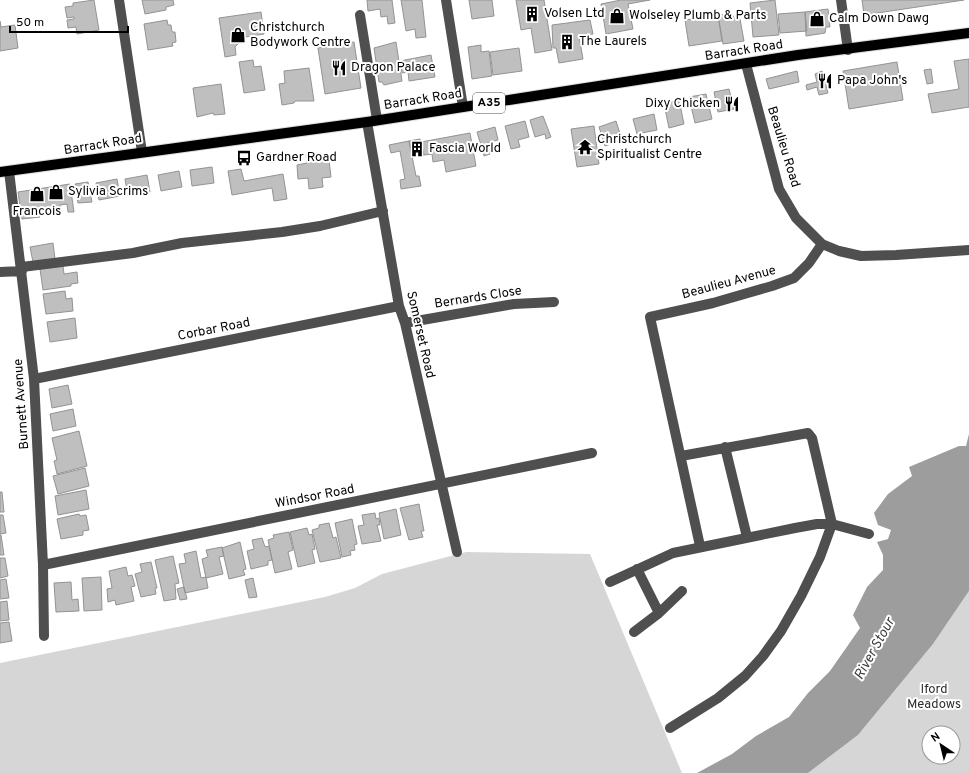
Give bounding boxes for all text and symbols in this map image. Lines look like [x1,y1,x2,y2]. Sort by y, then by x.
building icon: Volsen Ltd [523,5,541,23]
place label: Volsen Ltd [544,6,605,22]
shop icon: Wolseley Plumb & Parts [608,7,626,25]
scale bar [10,8,128,34]
place label: Wolseley Plumb & Parts [629,8,767,24]
shop icon: Calm Down Dawg [808,10,826,28]
place label: Calm Down Dawg [829,11,929,27]
text: 50 m [16,15,44,31]
place label: Christchurch Bodywork Centre [250,20,350,51]
shop icon: Christchurch Bodywork Centre [229,26,247,44]
building icon: The Laurels [558,33,576,51]
place label: The Laurels [579,34,647,50]
street label: Barrack Road [704,37,784,65]
restaurant icon: Dragon Palace [330,59,348,77]
place label: Dragon Palace [351,60,435,76]
restaurant icon: Papa John's [816,72,834,90]
place label: Papa John's [837,73,907,89]
street label: Barrack Road [383,86,463,114]
road number: A35 [473,93,505,113]
restaurant icon: Dixy Chicken [723,95,741,113]
place label: Dixy Chicken [645,96,720,112]
street label: Beaulieu Road [763,105,803,189]
street label: Barrack Road [63,131,143,159]
place label: Christchurch Spiritualist Centre [597,132,702,163]
temple icon: Christchurch Spiritualist Centre [576,138,594,156]
building icon: Fascia World [408,140,426,158]
place label: Fascia World [429,141,501,157]
bus stop icon: Gardner Road [235,149,253,167]
place label: Gardner Road [256,150,337,166]
shop icon: Sylivia Scrims [47,183,65,201]
place label: Sylivia Scrims [68,184,148,200]
shop icon: Francois [28,185,46,203]
place label: Francois [13,204,61,220]
street label: Beaulieu Avenue [680,263,778,303]
street label: Bernards Close [433,283,523,313]
street label: Somerset Road [402,290,438,380]
street label: Corbar Road [176,315,252,345]
street label: Burnett Avenue [11,358,33,450]
street label: Windsor Road [274,481,356,513]
water label: River Stour [851,614,900,683]
park label: Iford Meadows [907,682,961,713]
north arrow [921,725,961,765]
text: N [929,730,943,746]

